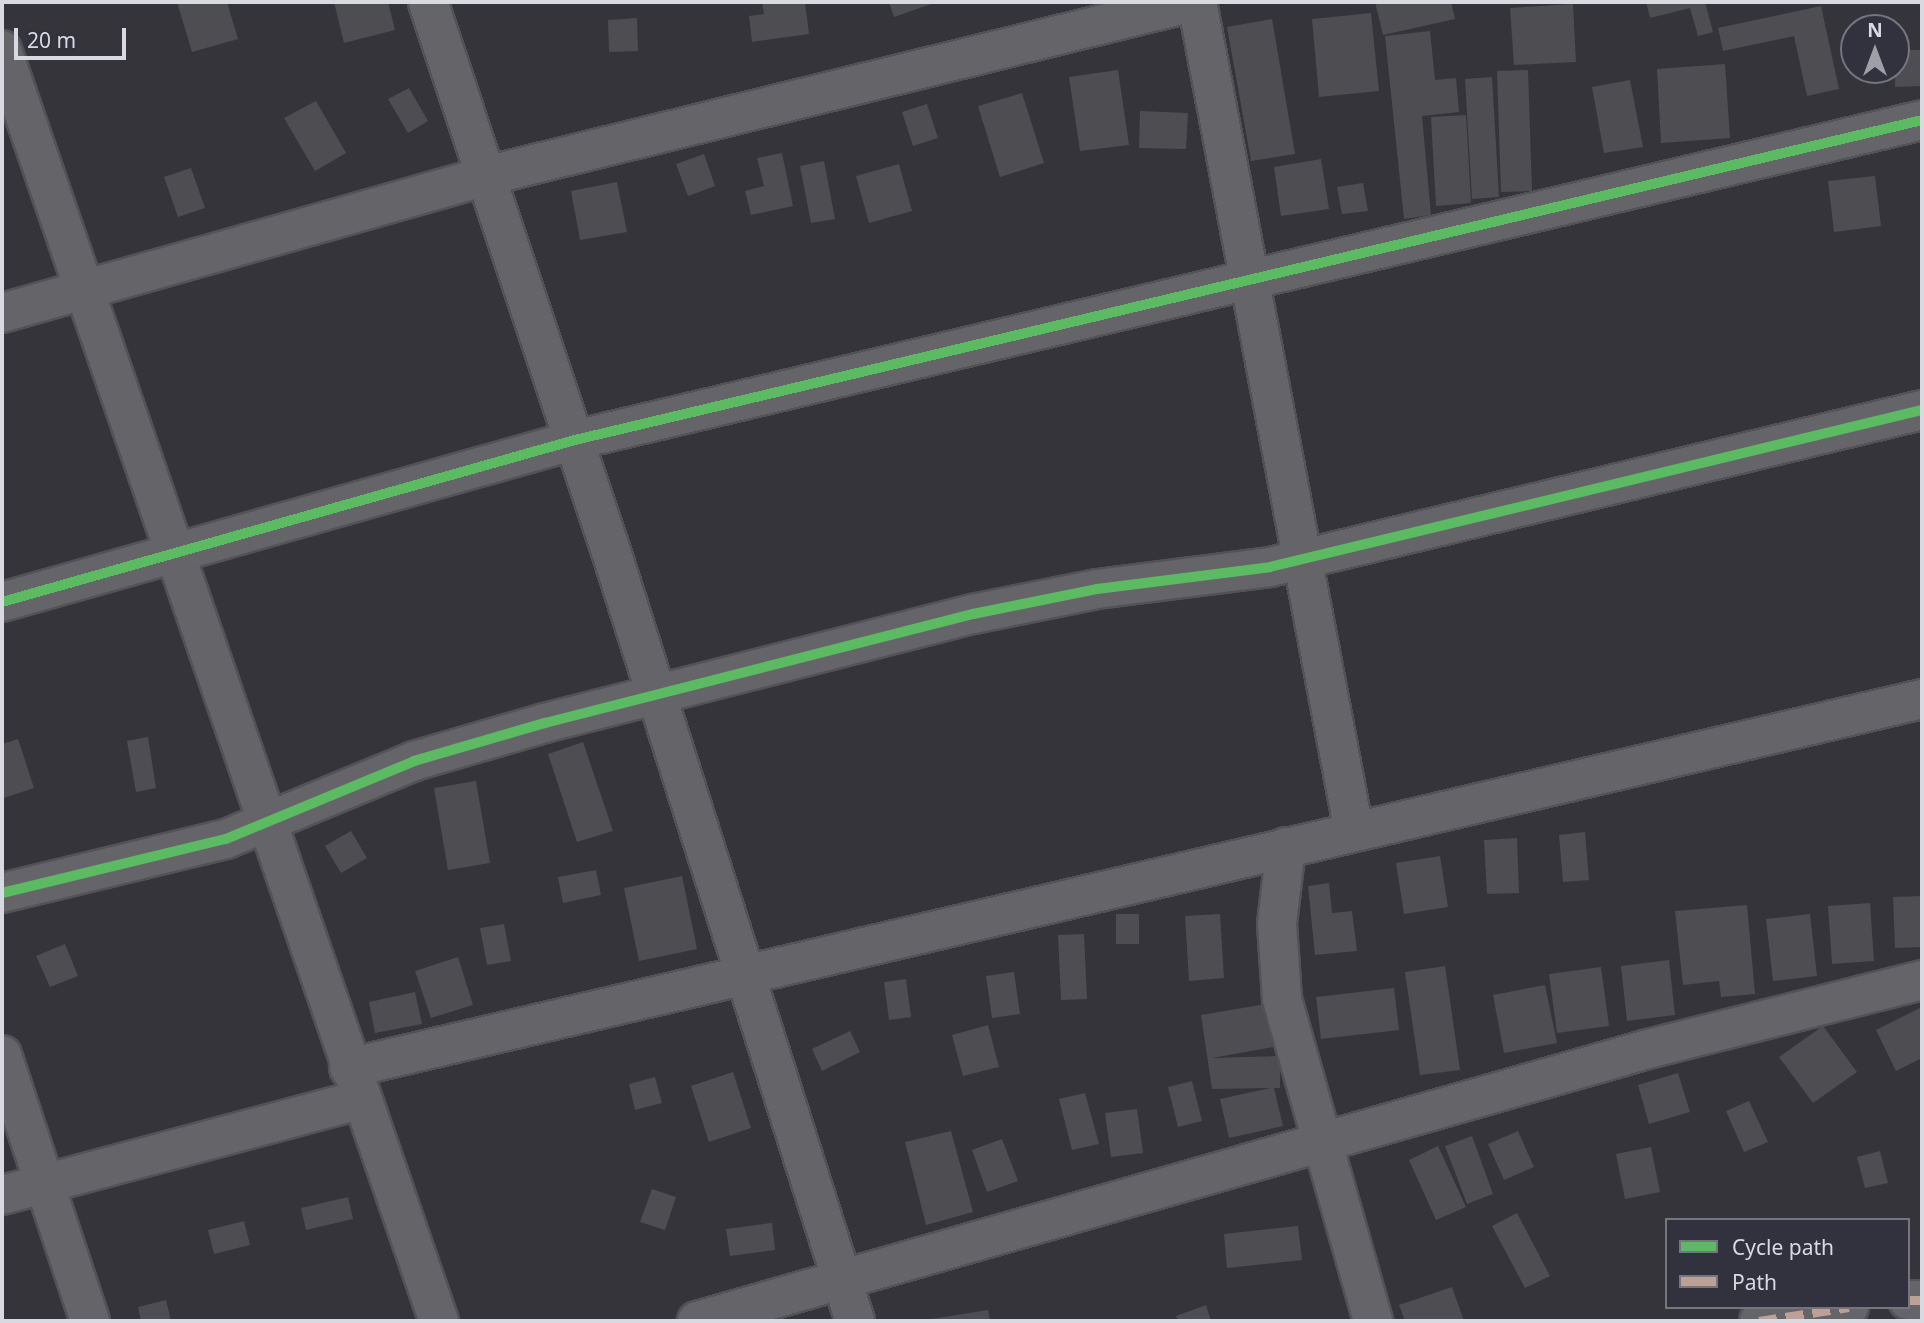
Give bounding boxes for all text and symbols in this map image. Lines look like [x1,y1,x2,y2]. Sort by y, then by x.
scale bar [18,14,130,58]
north arrow [1840,14,1910,84]
text: N [1867,17,1883,43]
text: 20 m [27,26,76,54]
legend [1665,1218,1910,1309]
text: Cycle path [1732,1233,1834,1261]
text: Path [1732,1268,1777,1296]

